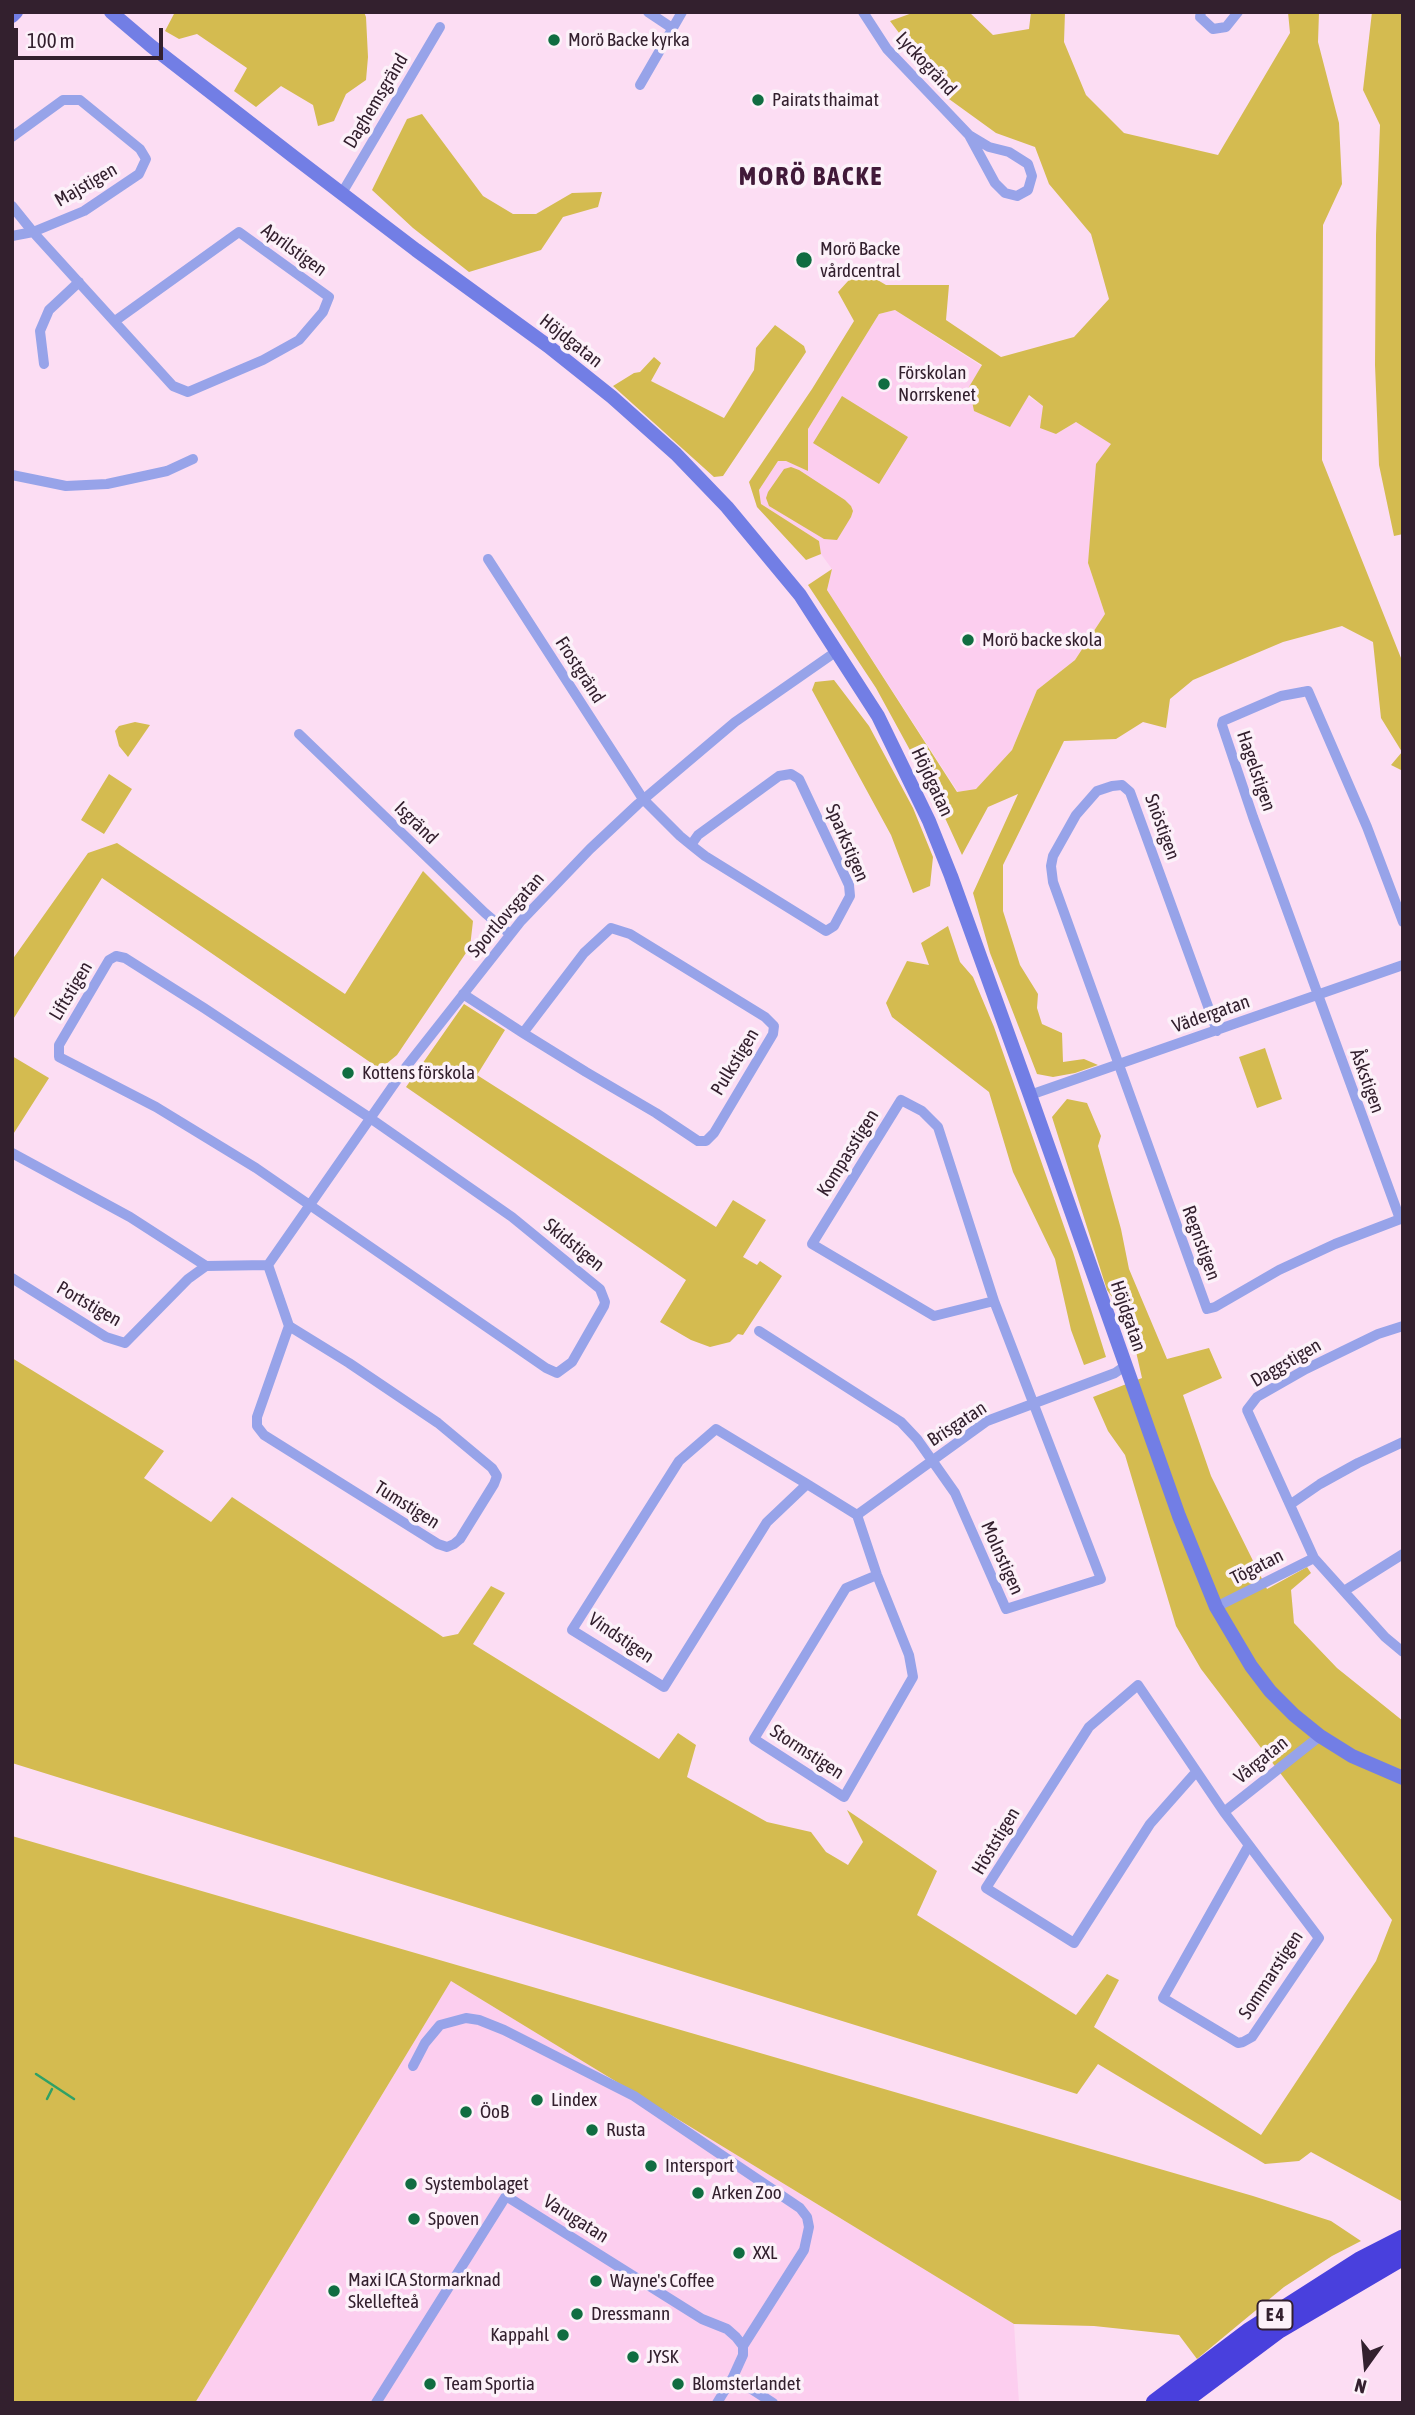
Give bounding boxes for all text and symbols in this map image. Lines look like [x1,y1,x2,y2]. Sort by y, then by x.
scale bar [18,14,166,58]
street label: Lyckogränd [891,27,961,101]
text: 100 m [27,28,75,52]
place label: Morö Backe kyrka [568,29,690,51]
marker: Morö Backe kyrka [546,32,562,48]
street label: Daghemsgränd [339,50,413,152]
place label: Pairats thaimat [772,89,879,111]
marker: Pairats thaimat [750,92,766,108]
street label: Majstigen [51,158,121,212]
district label: MORÖ BACKE [740,161,882,193]
street label: Aprilstigen [257,219,331,281]
place label: Morö Backe vårdcentral [820,238,901,282]
marker: Morö Backe vårdcentral [794,250,814,270]
street label: Höjdgatan [535,309,607,373]
place label: Förskolan Norrskenet [898,362,976,406]
marker: Förskolan Norrskenet [876,376,892,392]
place label: Morö backe skola [982,629,1102,651]
marker: Morö backe skola [960,632,976,648]
street label: Frostgränd [550,633,610,707]
street label: Hagelstigen [1232,728,1280,814]
street label: Höjdgatan [906,744,958,820]
street label: Snöstigen [1140,791,1184,863]
street label: Isgränd [389,797,443,849]
street label: Sparkstigen [820,801,874,885]
street label: Sportlovsgatan [463,868,549,962]
street label: Liftstigen [45,957,97,1025]
street label: Vädergatan [1169,990,1253,1038]
street label: Pulkstigen [706,1024,764,1100]
street label: Åskstigen [1345,1046,1389,1116]
place label: Kottens förskola [362,1062,475,1084]
marker: Kottens förskola [340,1065,356,1081]
street label: Kompasstigen [812,1105,884,1201]
street label: Regnstigen [1177,1203,1225,1283]
street label: Skidstigen [539,1214,609,1276]
street label: Portstigen [53,1276,125,1332]
street label: Höjdgatan [1105,1278,1151,1354]
street label: Daggstigen [1247,1334,1325,1392]
street label: Brisgatan [923,1397,991,1451]
street label: Tumstigen [370,1476,444,1534]
street label: Molnstigen [976,1518,1028,1598]
street label: Tögatan [1227,1544,1287,1590]
street label: Vindstigen [584,1608,658,1668]
street label: Stormstigen [766,1720,848,1784]
street label: Vårgatan [1229,1731,1293,1789]
street label: Höststigen [967,1803,1025,1879]
street label: Sommarstigen [1234,1926,1308,2024]
place label: Lindex [551,2089,597,2111]
marker: Lindex [529,2092,545,2108]
place label: ÖoB [480,2101,509,2123]
marker: ÖoB [458,2104,474,2120]
place label: Rusta [606,2119,646,2141]
marker: Rusta [584,2122,600,2138]
place label: Intersport [665,2155,734,2177]
marker: Intersport [643,2158,659,2174]
place label: Systembolaget [425,2173,529,2195]
marker: Systembolaget [403,2176,419,2192]
place label: Arken Zoo [712,2182,782,2204]
marker: Arken Zoo [690,2185,706,2201]
street label: Varugatan [539,2190,613,2248]
place label: Spoven [428,2208,479,2230]
marker: Spoven [406,2211,422,2227]
place label: XXL [753,2242,777,2264]
marker: XXL [731,2245,747,2261]
place label: Maxi ICA Stormarknad Skellefteå [348,2269,501,2313]
place label: Wayne's Coffee [610,2270,714,2292]
marker: Wayne's Coffee [588,2273,604,2289]
marker: Maxi ICA Stormarknad Skellefteå [326,2283,342,2299]
road number: E 4 [1258,2300,1292,2330]
place label: Dressmann [591,2303,670,2325]
marker: Dressmann [569,2306,585,2322]
place label: Kappahl [490,2324,549,2346]
marker: Kappahl [555,2327,571,2343]
north arrow [1331,2331,1401,2401]
place label: JYSK [647,2346,679,2368]
marker: JYSK [625,2349,641,2365]
place label: Team Sportia [444,2373,535,2395]
place label: Blomsterlandet [692,2373,801,2395]
text: N [1352,2374,1369,2398]
marker: Team Sportia [422,2376,438,2392]
marker: Blomsterlandet [670,2376,686,2392]

